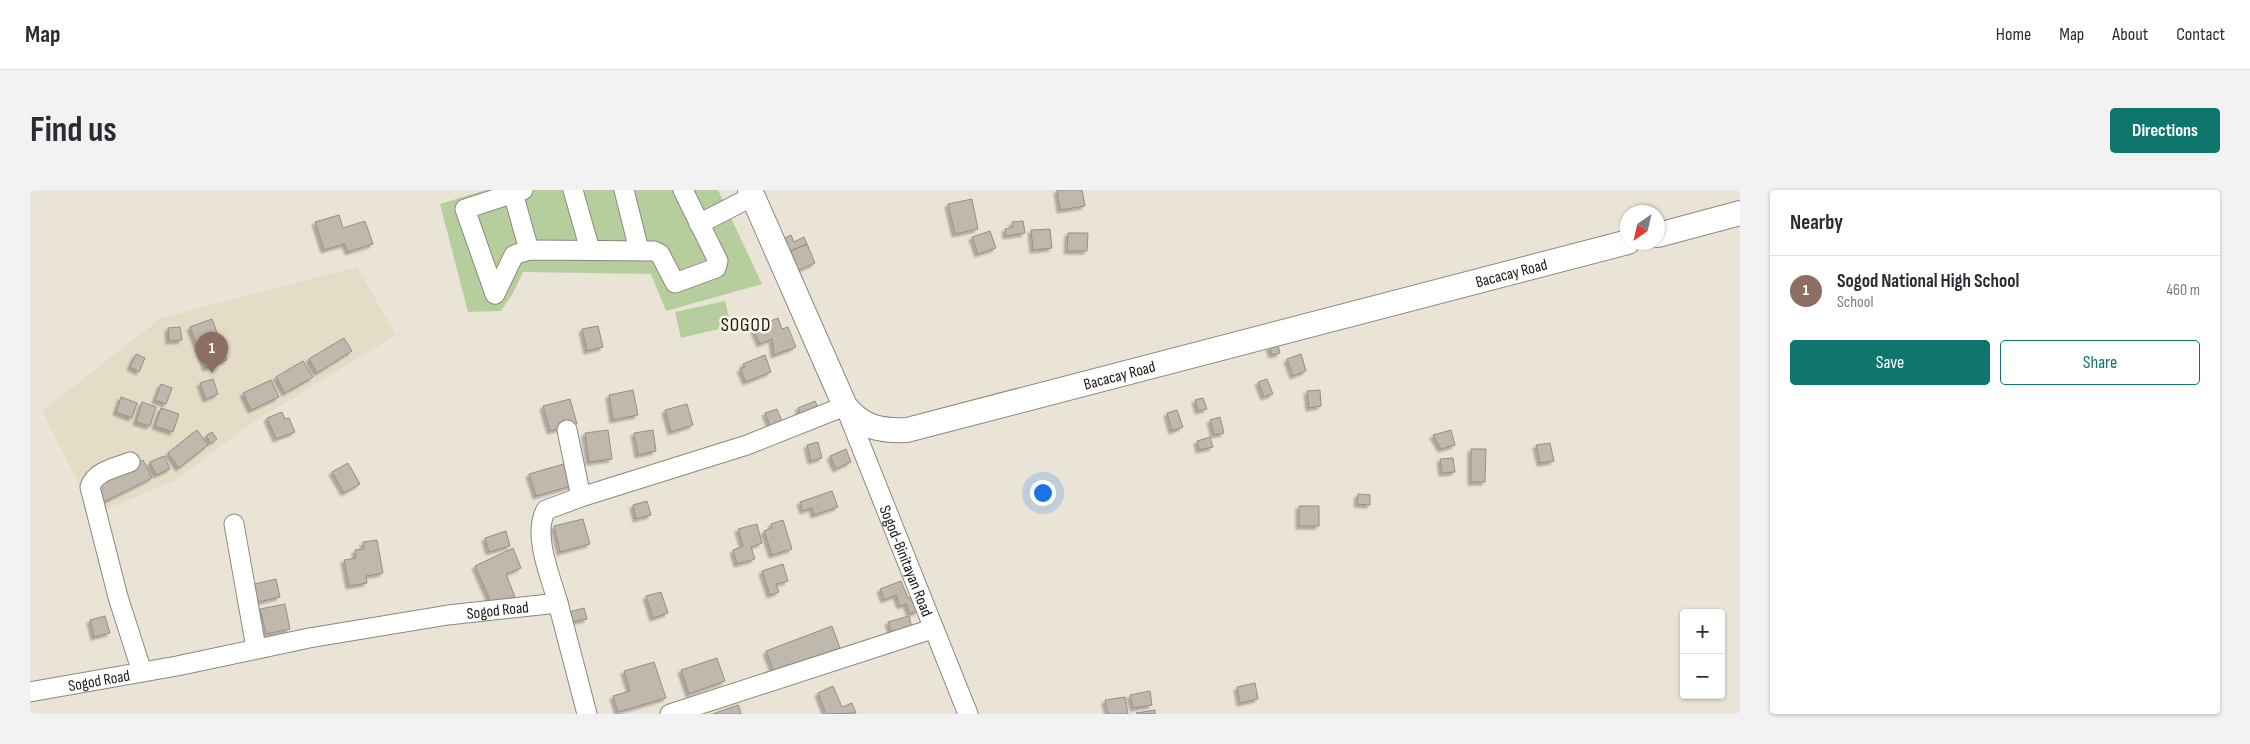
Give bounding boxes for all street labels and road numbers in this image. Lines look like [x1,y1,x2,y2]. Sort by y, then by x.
street label: Bacacay Road [1474,255,1549,292]
street label: Bacacay Road [1082,358,1158,395]
street label: Sogod-Binitayan Road [875,503,936,619]
street label: Sogod Road [466,598,530,624]
street label: Sogod Road [67,667,132,696]

